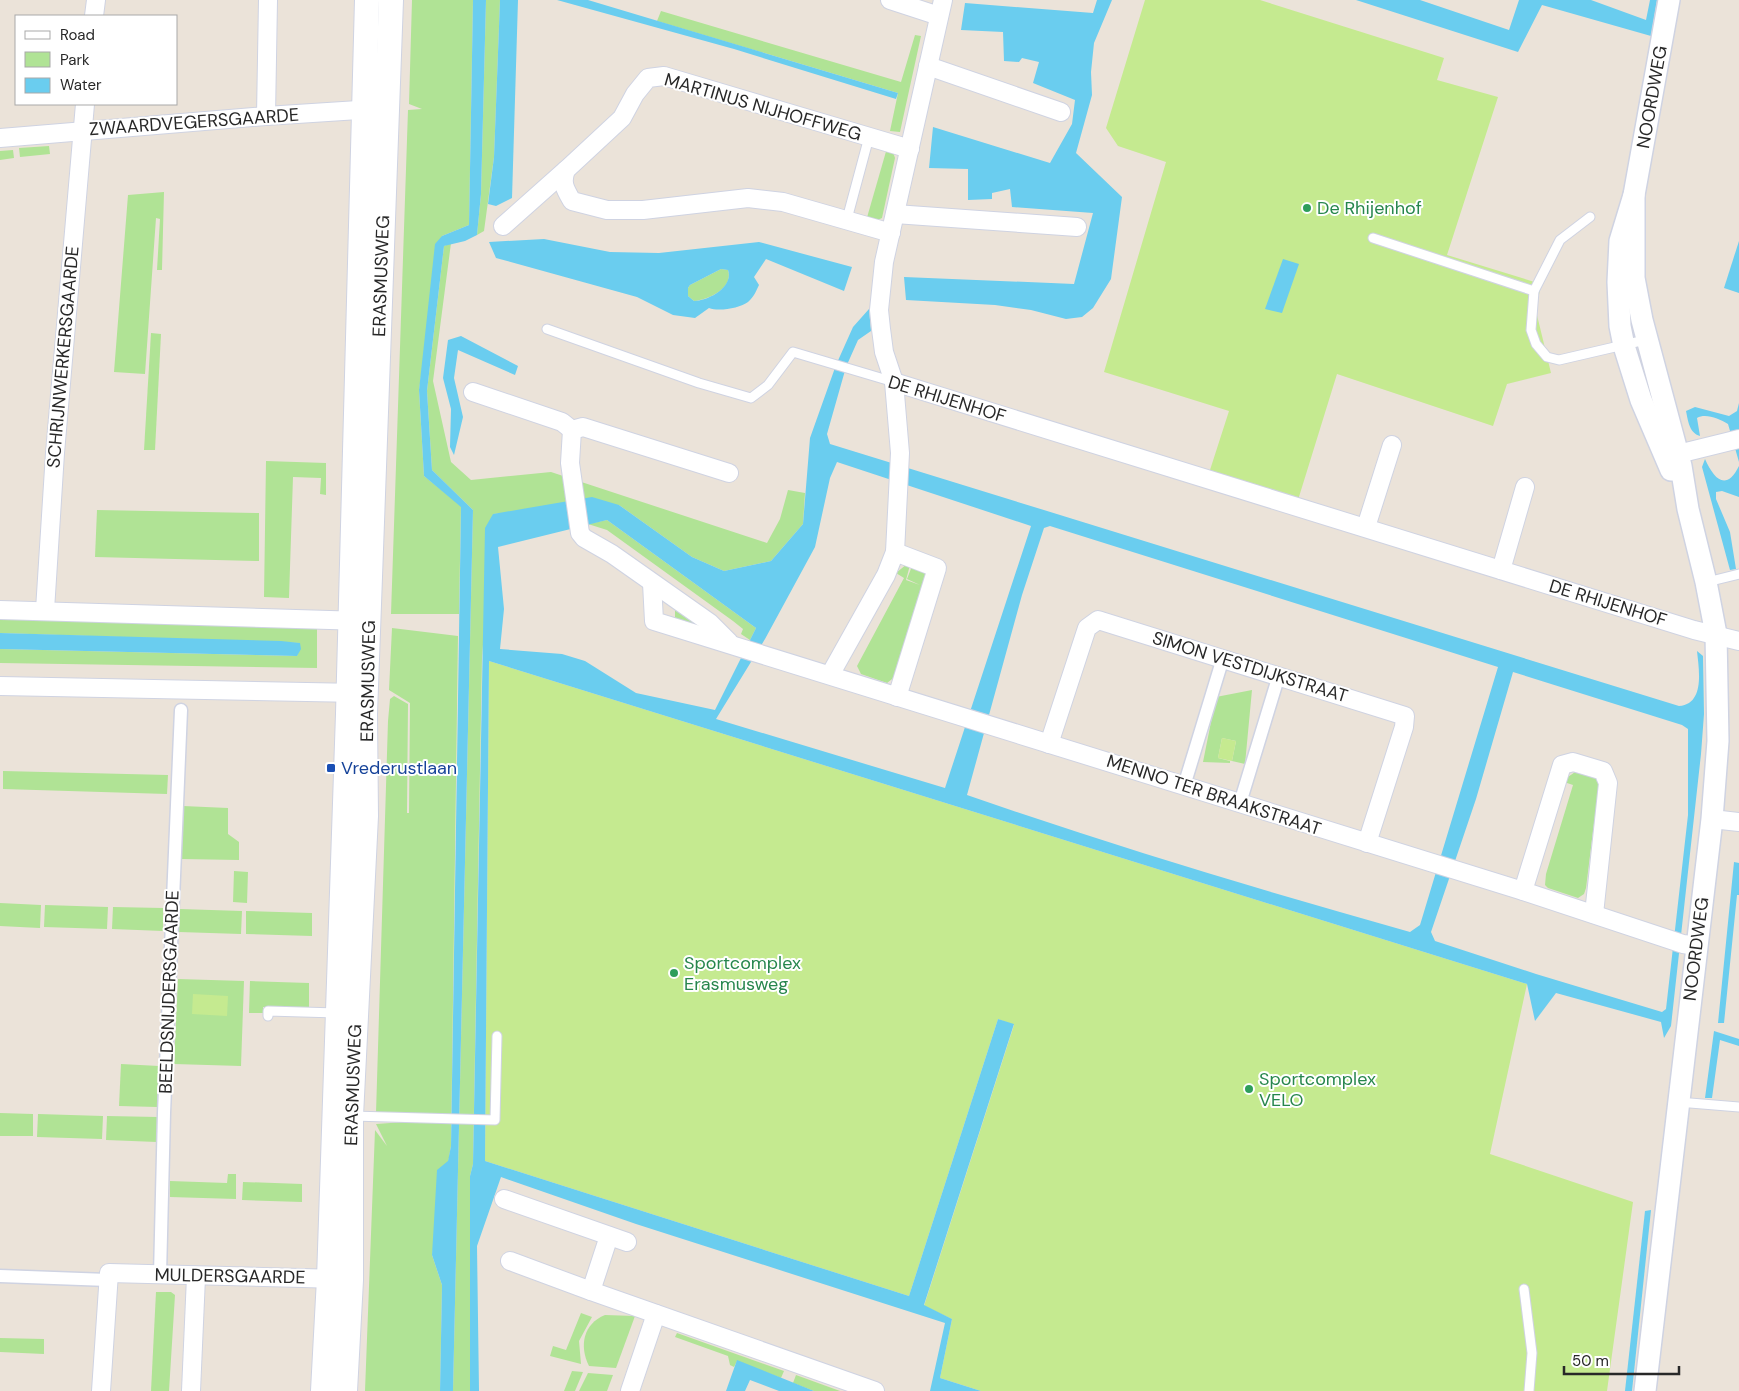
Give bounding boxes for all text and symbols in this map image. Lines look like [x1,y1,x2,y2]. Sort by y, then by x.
legend [15,15,178,105]
text: Road [60,25,95,45]
street label: NOORDWEG [1631,44,1673,150]
text: Park [60,50,90,70]
street label: MARTINUS NIJHOFFWEG [662,67,864,147]
text: Water [60,75,102,95]
street label: ZWAARDVEGERSGAARDE [88,103,300,141]
place label: De Rhijenhof [1317,196,1422,220]
marker: De Rhijenhof [1301,202,1313,214]
street label: ERASMUSWEG [367,215,395,337]
street label: SCHRIJNWERKERSGAARDE [41,245,85,469]
street label: DE RHIJENHOF [885,370,1009,428]
street label: DE RHIJENHOF [1546,574,1670,632]
street label: ERASMUSWEG [355,620,381,742]
street label: SIMON VESTDIJKSTRAAT [1149,626,1351,708]
street label: MENNO TER BRAAKSTRAAT [1104,749,1324,841]
place label: Vrederustlaan [341,756,457,780]
marker: Vrederustlaan [325,762,337,774]
street label: BEELDSNIJDERSGAARDE [153,890,185,1094]
street label: NOORDWEG [1678,896,1714,1002]
place label: Sportcomplex Erasmusweg [684,951,801,996]
marker: Sportcomplex Erasmusweg [668,967,680,979]
street label: ERASMUSWEG [339,1024,367,1146]
place label: Sportcomplex VELO [1259,1067,1376,1112]
marker: Sportcomplex VELO [1243,1083,1255,1095]
street label: MULDERSGAARDE [154,1263,306,1289]
scale bar [1564,1344,1679,1376]
text: 50 m [1572,1351,1609,1371]

